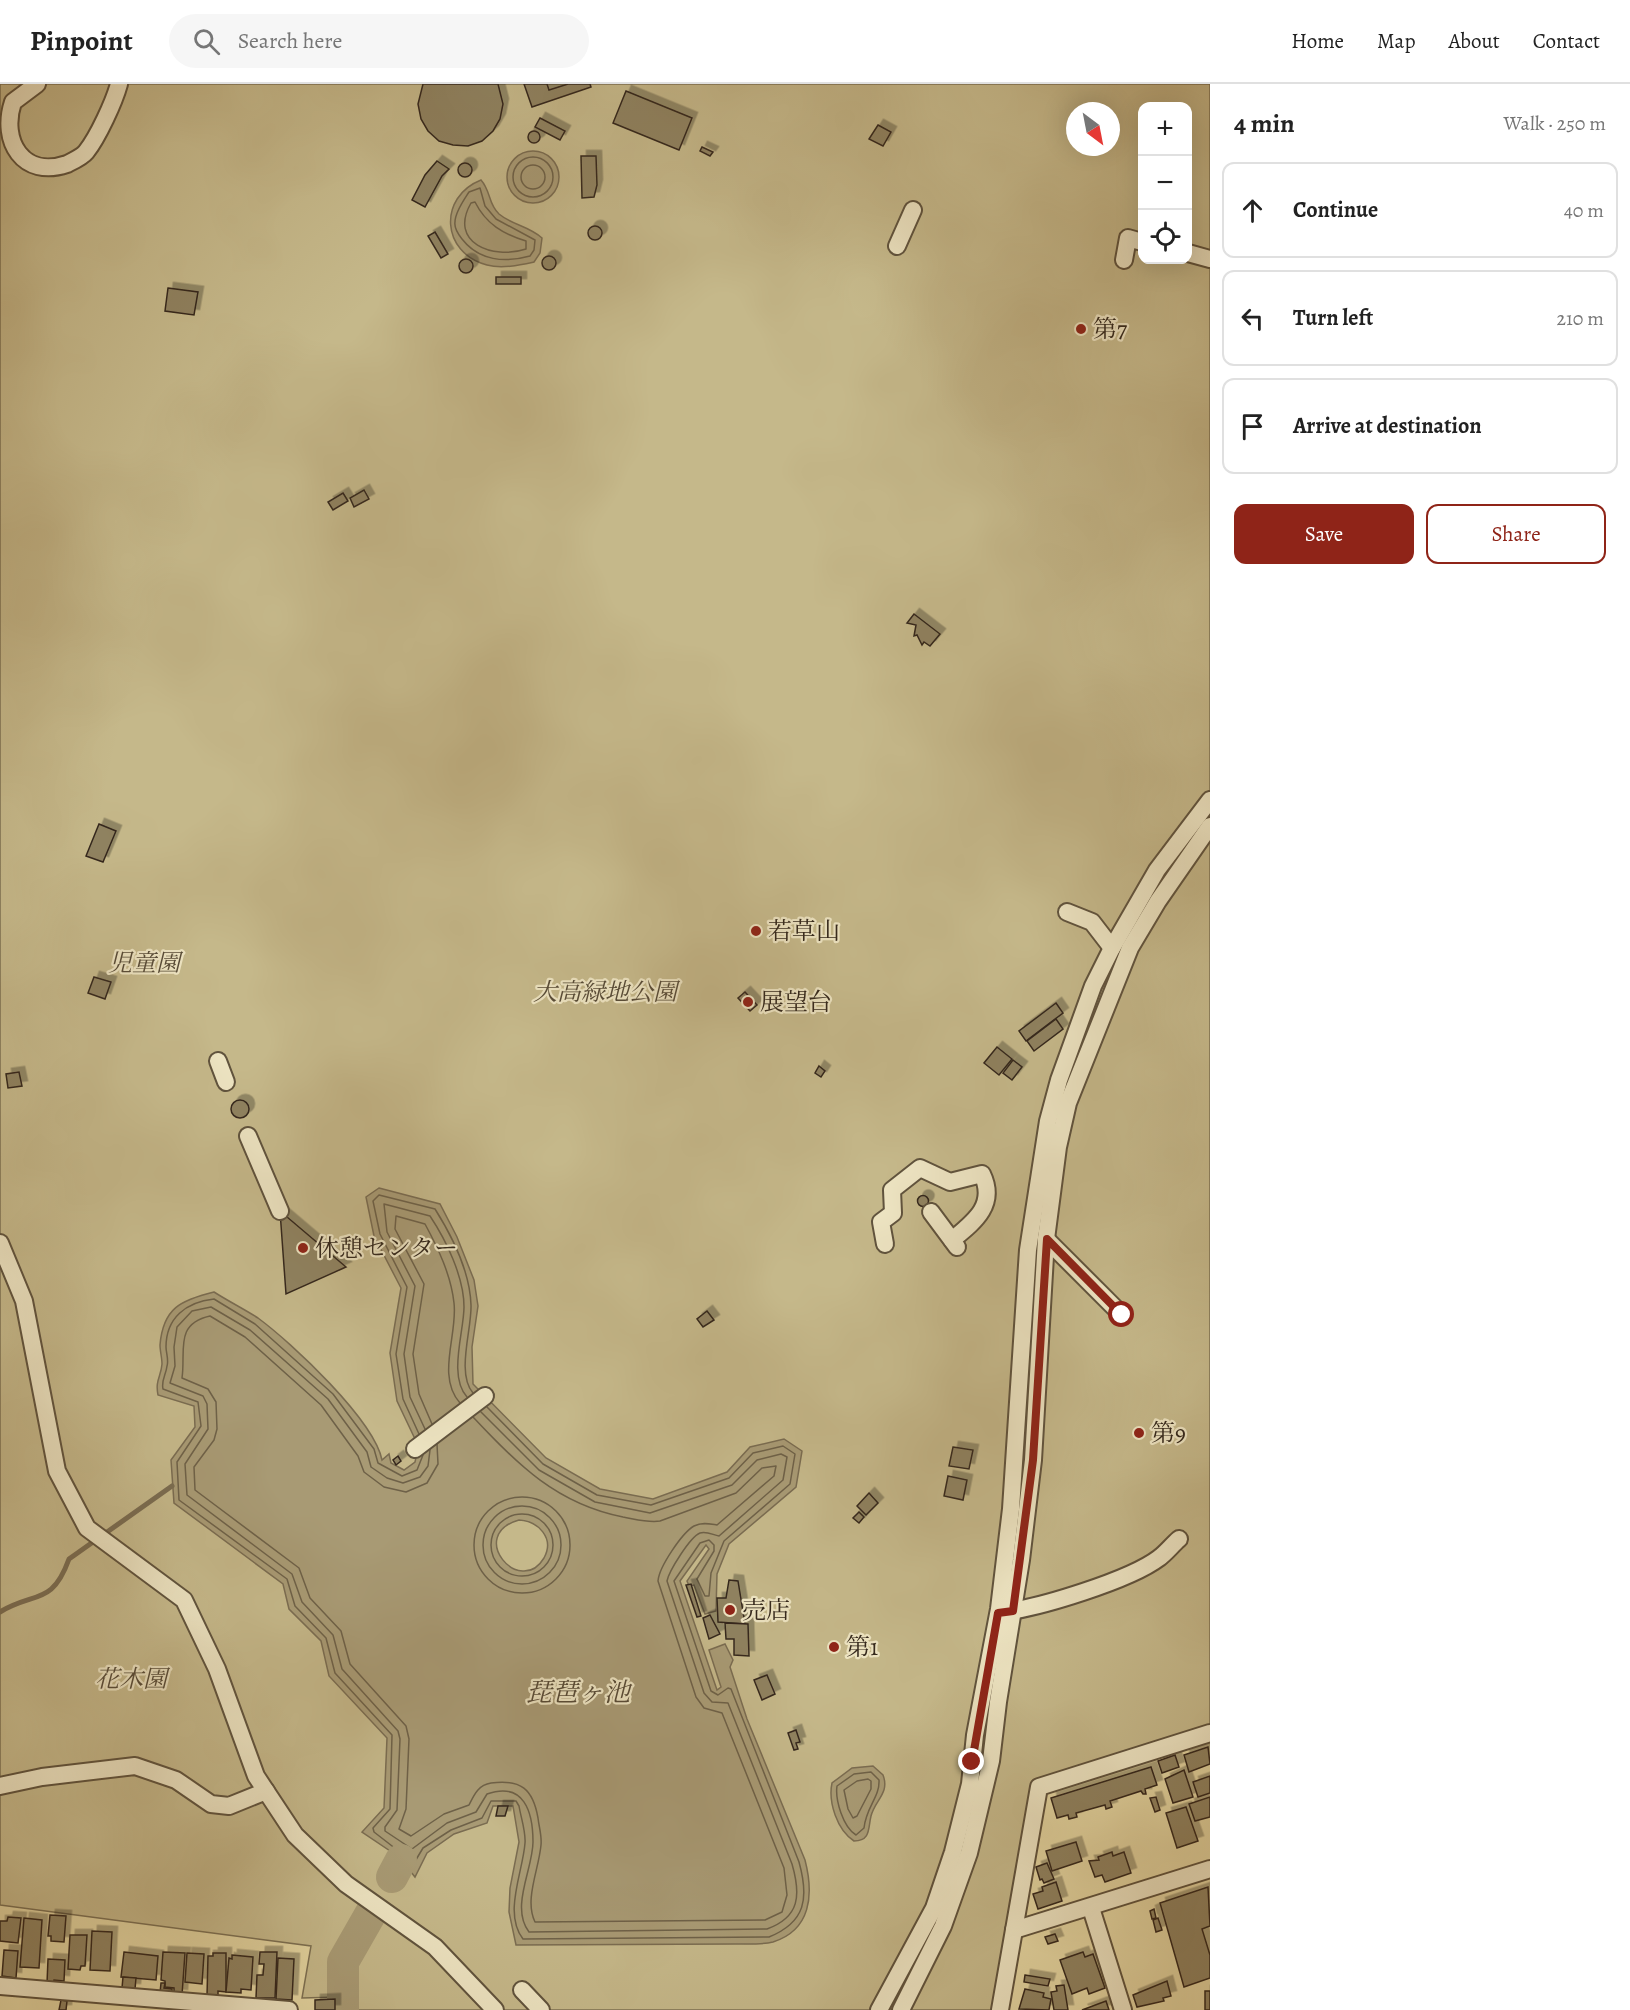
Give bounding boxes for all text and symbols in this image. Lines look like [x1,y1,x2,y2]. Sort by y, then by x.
search box [169,14,589,68]
text: Pinpoint [30,22,133,60]
icon: search [190,25,223,58]
text: Search here [238,26,342,56]
text: Home [1291,27,1344,55]
text: Map [1377,27,1415,55]
text: About [1448,27,1500,55]
text: Contact [1533,27,1600,55]
north arrow [1066,102,1120,156]
map controls [1138,102,1192,264]
button: + [1138,102,1192,156]
text: 4 min [1234,106,1295,141]
text: Walk · 250 m [1504,110,1606,137]
button: − [1138,156,1192,210]
icon: ahead [1236,194,1269,227]
text: Continue [1293,195,1378,225]
text: 40 m [1564,197,1604,224]
button: locate [1138,210,1192,264]
icon: left [1236,302,1269,335]
text: Turn left [1293,303,1373,333]
text: 210 m [1556,305,1604,332]
place label: 第7 [1093,313,1128,345]
marker: 第7 [1074,322,1088,336]
icon: arrive [1236,410,1269,443]
text: Arrive at destination [1293,411,1482,441]
button: Save [1234,504,1414,564]
button: Share [1426,504,1606,564]
place label: 若草山 [768,915,840,947]
marker: 若草山 [749,924,763,938]
park label: 児童園 [108,947,184,979]
park label: 大高緑地公園 [533,976,681,1008]
place label: 展望台 [760,986,832,1018]
marker: 展望台 [741,995,755,1009]
place label: 休憩センター [315,1232,458,1264]
marker: 休憩センター [296,1241,310,1255]
route start [1108,1301,1134,1327]
place label: 第9 [1151,1417,1186,1449]
marker: 第9 [1132,1426,1146,1440]
place label: 売店 [742,1594,790,1626]
marker: 売店 [723,1603,737,1617]
place label: 第1 [846,1631,878,1663]
marker: 第1 [827,1640,841,1654]
park label: 花木園 [95,1663,171,1695]
water label: 琵琶ヶ池 [526,1675,633,1710]
route end [958,1748,984,1774]

